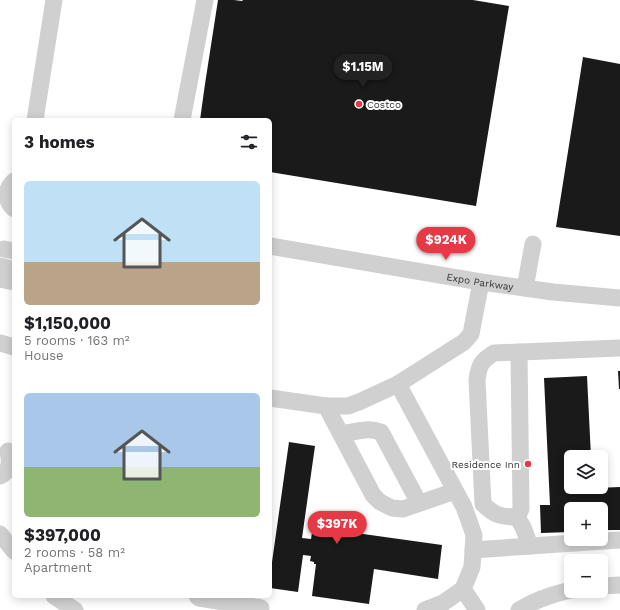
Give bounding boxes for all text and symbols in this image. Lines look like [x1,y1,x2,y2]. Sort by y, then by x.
pin: $1.15M [330,54,396,88]
text: $1.15M [342,59,384,74]
marker: Costco [354,99,364,109]
place label: Costco [367,99,401,110]
icon: filters [238,131,260,153]
text: 3 homes [24,132,95,152]
icon: home [106,207,178,279]
pin: $924K [418,227,474,261]
text: $924K [425,232,467,247]
street label: Expo Parkway [446,271,515,292]
text: $1,150,000 [24,313,111,333]
text: 5 rooms · 163 m² [24,333,130,348]
text: House [24,348,64,363]
icon: home [106,419,178,491]
map controls [564,450,608,598]
button: layers [564,450,608,494]
place label: Residence Inn [452,459,520,470]
marker: Residence Inn [523,459,533,469]
button: + [564,502,608,546]
pin: $397K [309,511,365,545]
text: $397K [317,516,357,531]
text: $397,000 [24,525,101,545]
text: 2 rooms · 58 m² [24,545,125,560]
button: − [564,554,608,598]
text: Apartment [24,560,92,575]

